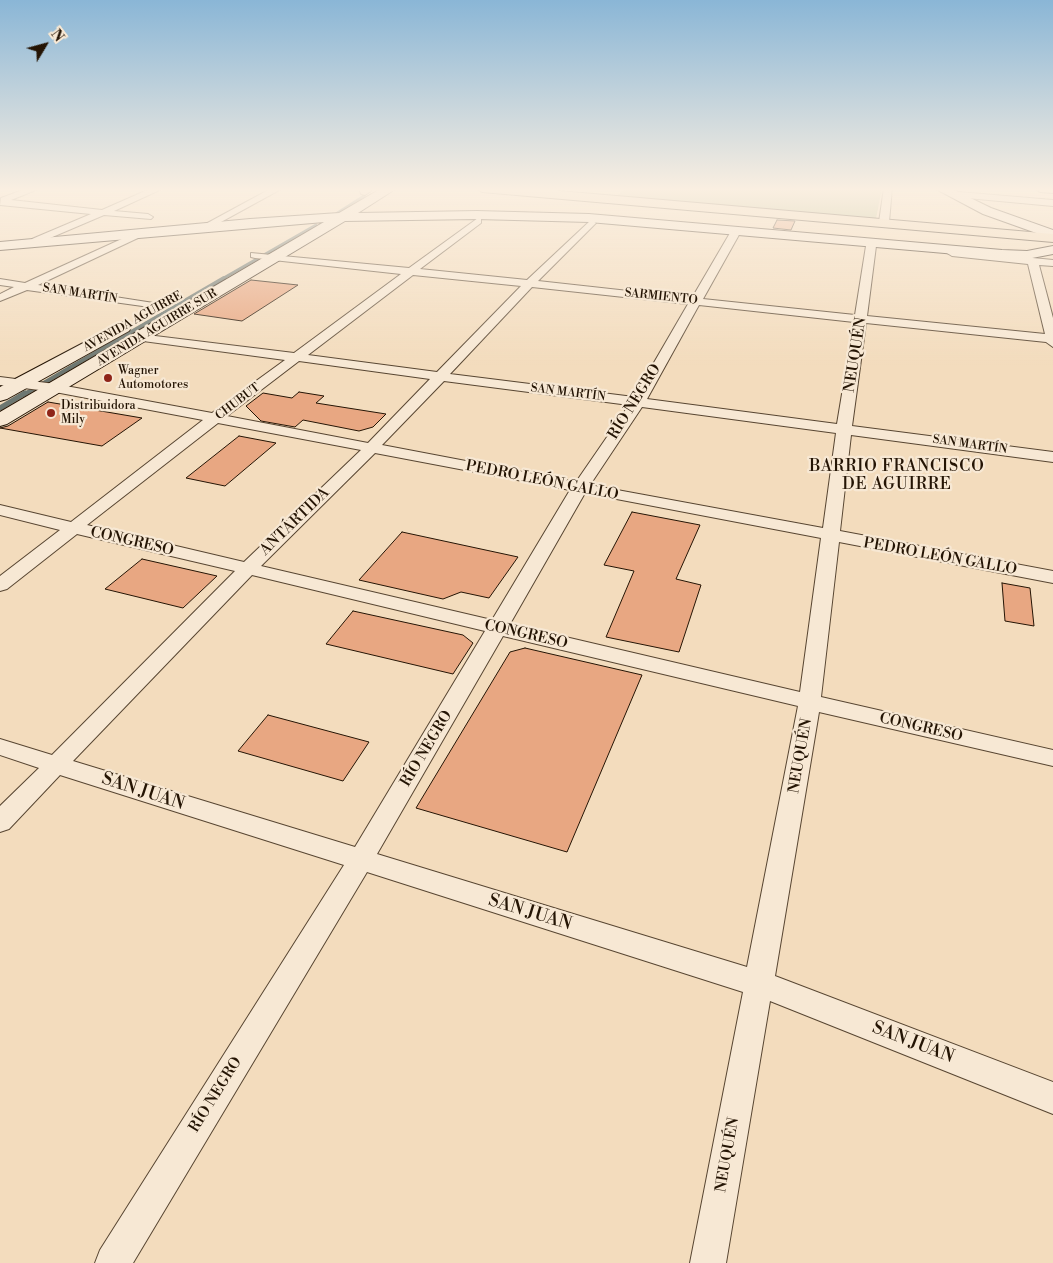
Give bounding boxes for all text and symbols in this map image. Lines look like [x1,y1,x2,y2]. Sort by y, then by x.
north arrow [20,20,70,70]
text: N [46,26,67,46]
street label: SAN MARTÍN [42,281,118,307]
street label: AVENIDA AGUIRRE SUR [94,286,220,370]
street label: SARMIENTO [624,286,698,308]
street label: AVENIDA AGUIRRE [81,289,185,355]
street label: NEUQUÉN [841,316,871,394]
street label: RÍO NEGRO [605,361,665,443]
place label: Wagner Automotores [118,364,188,392]
marker: Wagner Automotores [102,372,114,384]
street label: CHUBUT [213,381,263,423]
street label: SAN MARTÍN [530,381,606,405]
place label: Distribuidora Mily [61,399,136,427]
marker: Distribuidora Mily [45,407,57,419]
street label: SAN MARTÍN [932,433,1008,457]
street label: PEDRO LEÓN GALLO [464,457,620,505]
district label: BARRIO FRANCISCO DE AGUIRRE [807,457,987,495]
street label: ANTÁRTIDA [256,484,334,560]
street label: CONGRESO [89,524,175,560]
street label: PEDRO LEÓN GALLO [862,535,1018,579]
street label: CONGRESO [483,617,569,653]
street label: RÍO NEGRO [397,708,457,790]
street label: CONGRESO [878,710,964,746]
street label: NEUQUÉN [786,717,816,795]
street label: SAN JUAN [99,768,187,816]
street label: SAN JUAN [486,890,574,936]
street label: SAN JUAN [869,1017,957,1069]
street label: RÍO NEGRO [186,1054,246,1136]
street label: NEUQUÉN [713,1116,743,1194]

